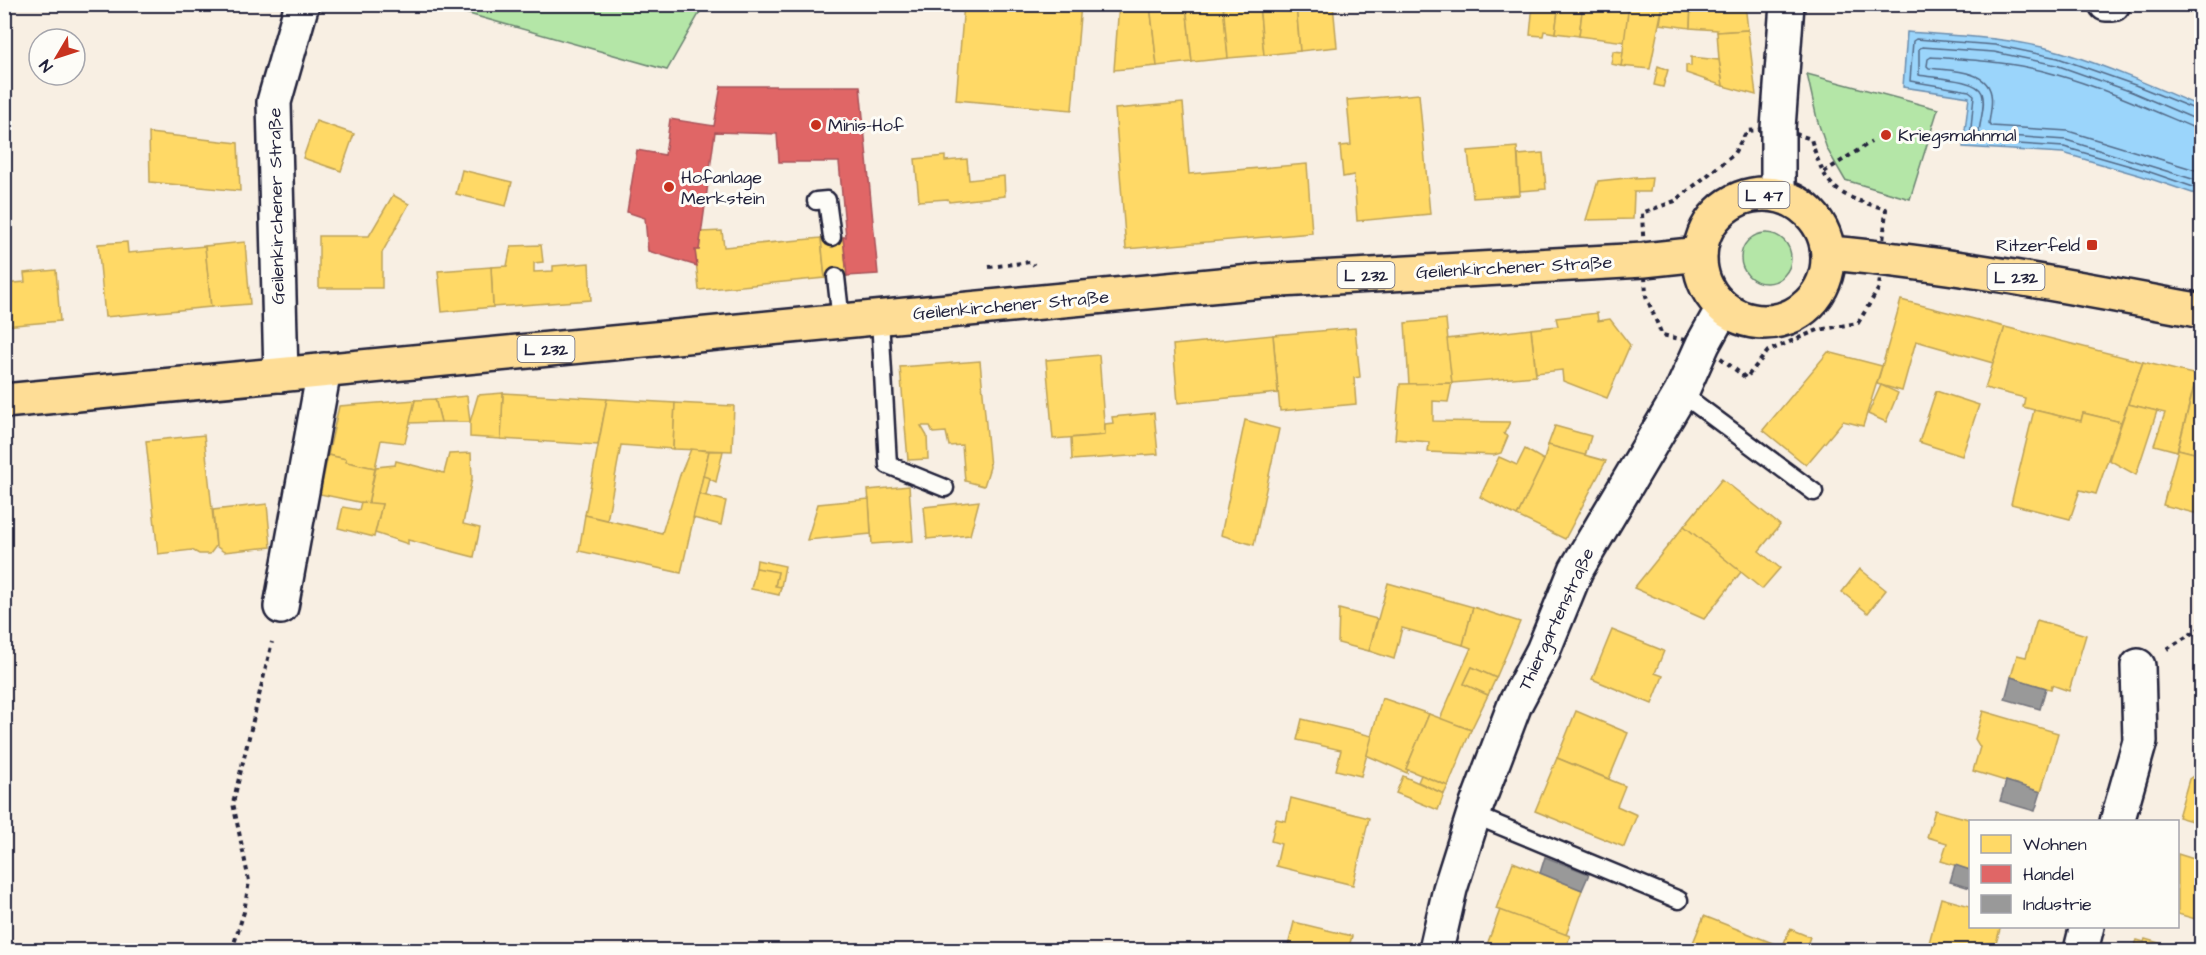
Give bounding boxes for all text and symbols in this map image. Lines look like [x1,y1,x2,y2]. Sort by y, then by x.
north arrow [27,27,87,87]
text: N [34,55,58,77]
street label: Geilenkirchener Straße [262,107,291,304]
place label: Minis-Hof [828,113,904,138]
marker: Minis-Hof [809,118,823,132]
place label: Kriegsmahnmal [1898,123,2017,149]
marker: Kriegsmahnmal [1879,128,1893,142]
place label: Hofanlage Merkstein [681,165,764,211]
marker: Hofanlage Merkstein [662,180,676,194]
road number: L 47 [1738,182,1790,208]
place label: Ritzerfeld [1996,233,2080,258]
marker: Ritzerfeld [2085,238,2099,252]
street label: Geilenkirchener Straße [1415,250,1613,285]
road number: L 232 [1338,262,1394,288]
road number: L 232 [1988,264,2044,290]
street label: Geilenkirchener Straße [912,284,1110,327]
road number: L 232 [518,336,574,362]
street label: Thiergartenstraße [1512,544,1602,695]
legend [1969,820,2179,928]
text: Wohnen [2023,832,2087,857]
text: Handel [2023,862,2074,887]
text: Industrie [2023,892,2092,917]

